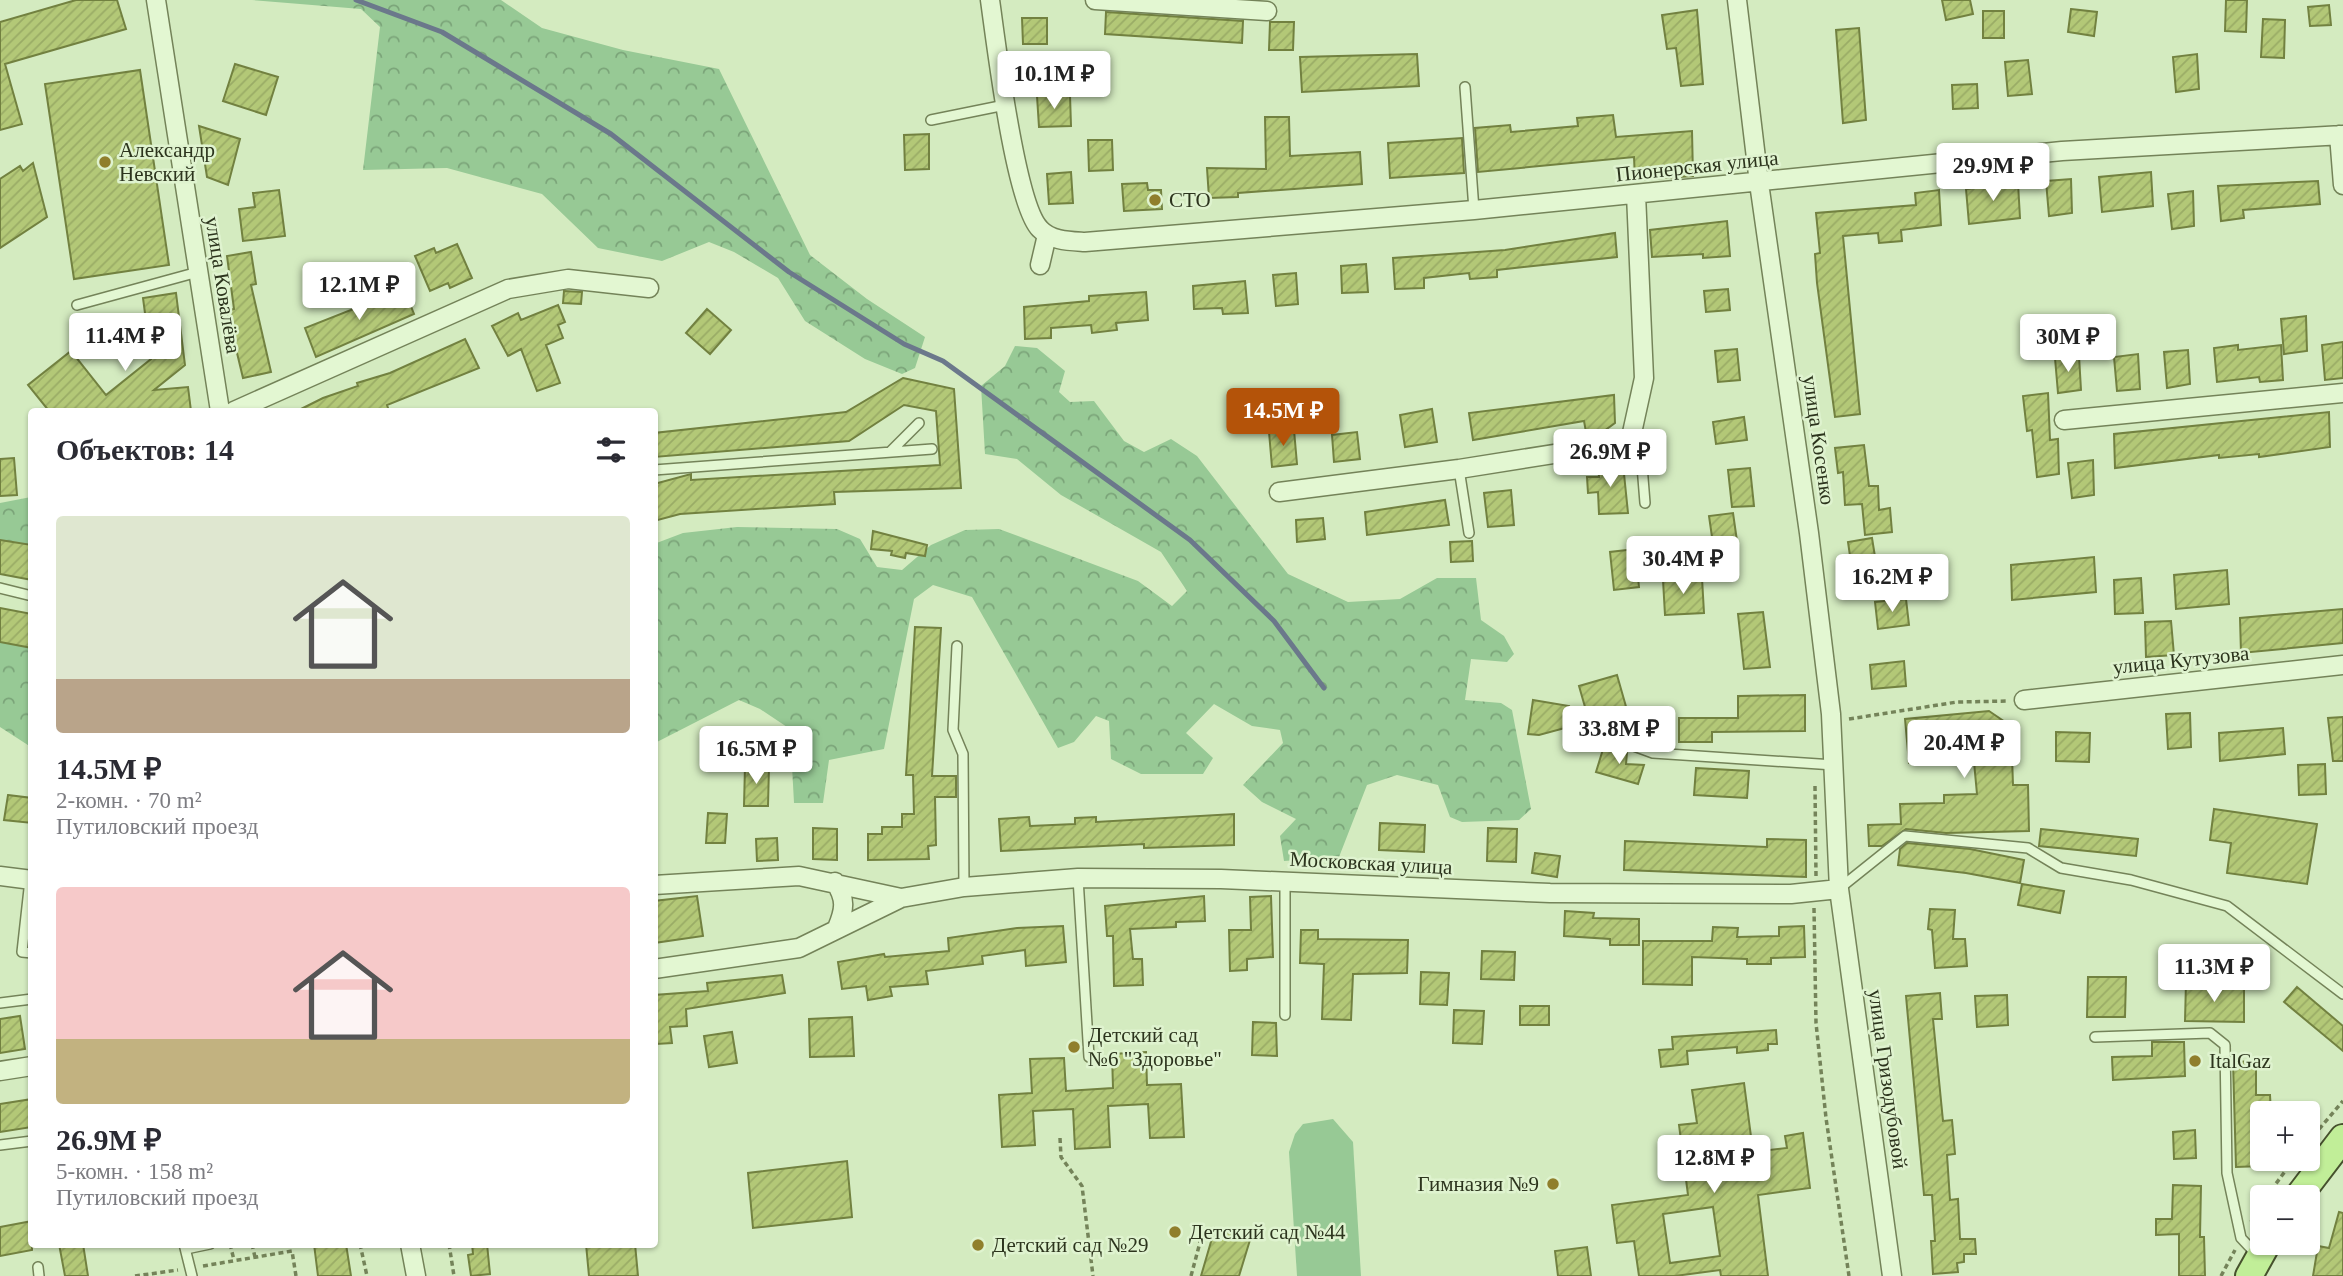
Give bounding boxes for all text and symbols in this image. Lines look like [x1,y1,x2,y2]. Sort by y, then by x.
pin: 10.1M ₽ [989,52,1119,111]
text: 10.1M ₽ [1013,61,1095,86]
place label: Александр Невский [119,138,215,186]
pin: 29.9M ₽ [1928,144,2058,203]
street label: Пионерская улица [1615,145,1780,186]
text: 29.9M ₽ [1952,153,2034,178]
marker: Александр Невский [97,154,113,170]
place label: СТО [1169,188,1211,212]
marker: СТО [1147,192,1163,208]
street label: улица Ковалёва [200,215,246,356]
pin: 12.1M ₽ [294,262,424,322]
text: 12.1M ₽ [318,272,400,297]
pin: 11.4M ₽ [60,314,190,373]
pin: 30M ₽ [2019,314,2117,374]
text: 11.4M ₽ [85,323,165,348]
text: 30M ₽ [2036,324,2100,349]
street label: улица Косенко [1798,374,1840,506]
pin: 14.5M ₽ [1218,388,1348,448]
text: 14.5M ₽ [1242,398,1324,423]
pin: 26.9M ₽ [1545,430,1675,489]
icon: filters [592,431,630,469]
text: Объектов: 14 [56,433,234,466]
text: 26.9M ₽ [1569,439,1651,464]
pin: 30.4M ₽ [1618,536,1748,596]
text: 30.4M ₽ [1642,546,1724,571]
pin: 16.2M ₽ [1827,554,1957,614]
icon: home [280,561,406,687]
text: 16.2M ₽ [1851,564,1933,589]
street label: улица Кутузова [2112,641,2251,679]
pin: 33.8M ₽ [1554,706,1684,766]
text: 33.8M ₽ [1578,716,1660,741]
pin: 20.4M ₽ [1899,720,2029,780]
pin: 16.5M ₽ [691,726,821,786]
text: 20.4M ₽ [1923,730,2005,755]
text: 16.5M ₽ [715,736,797,761]
text: 14.5M ₽ [56,752,162,785]
text: 2-комн. · 70 m² [56,788,202,813]
text: Путиловский проезд [56,814,258,839]
street label: Московская улица [1289,847,1454,879]
icon: home [280,932,406,1058]
pin: 11.3M ₽ [2149,944,2279,1004]
text: 11.3M ₽ [2174,954,2254,979]
street label: улица Гризодубовой [1863,988,1913,1170]
place label: Детский сад №6 "Здоровье" [1088,1023,1222,1071]
marker: Детский сад №6 "Здоровье" [1066,1039,1082,1055]
place label: ItalGaz [2209,1049,2271,1073]
marker: ItalGaz [2187,1053,2203,1069]
map controls [2250,1101,2320,1255]
button: + [2250,1101,2320,1171]
text: 26.9M ₽ [56,1123,162,1156]
pin: 12.8M ₽ [1649,1136,1779,1195]
text: 12.8M ₽ [1673,1145,1755,1170]
text: 5-комн. · 158 m² [56,1159,213,1184]
place label: Гимназия №9 [1418,1172,1539,1196]
marker: Гимназия №9 [1545,1176,1561,1192]
text: Путиловский проезд [56,1185,258,1210]
button: − [2250,1185,2320,1255]
place label: Детский сад №44 [1189,1220,1346,1244]
marker: Детский сад №44 [1167,1224,1183,1240]
place label: Детский сад №29 [992,1233,1148,1257]
marker: Детский сад №29 [970,1237,986,1253]

